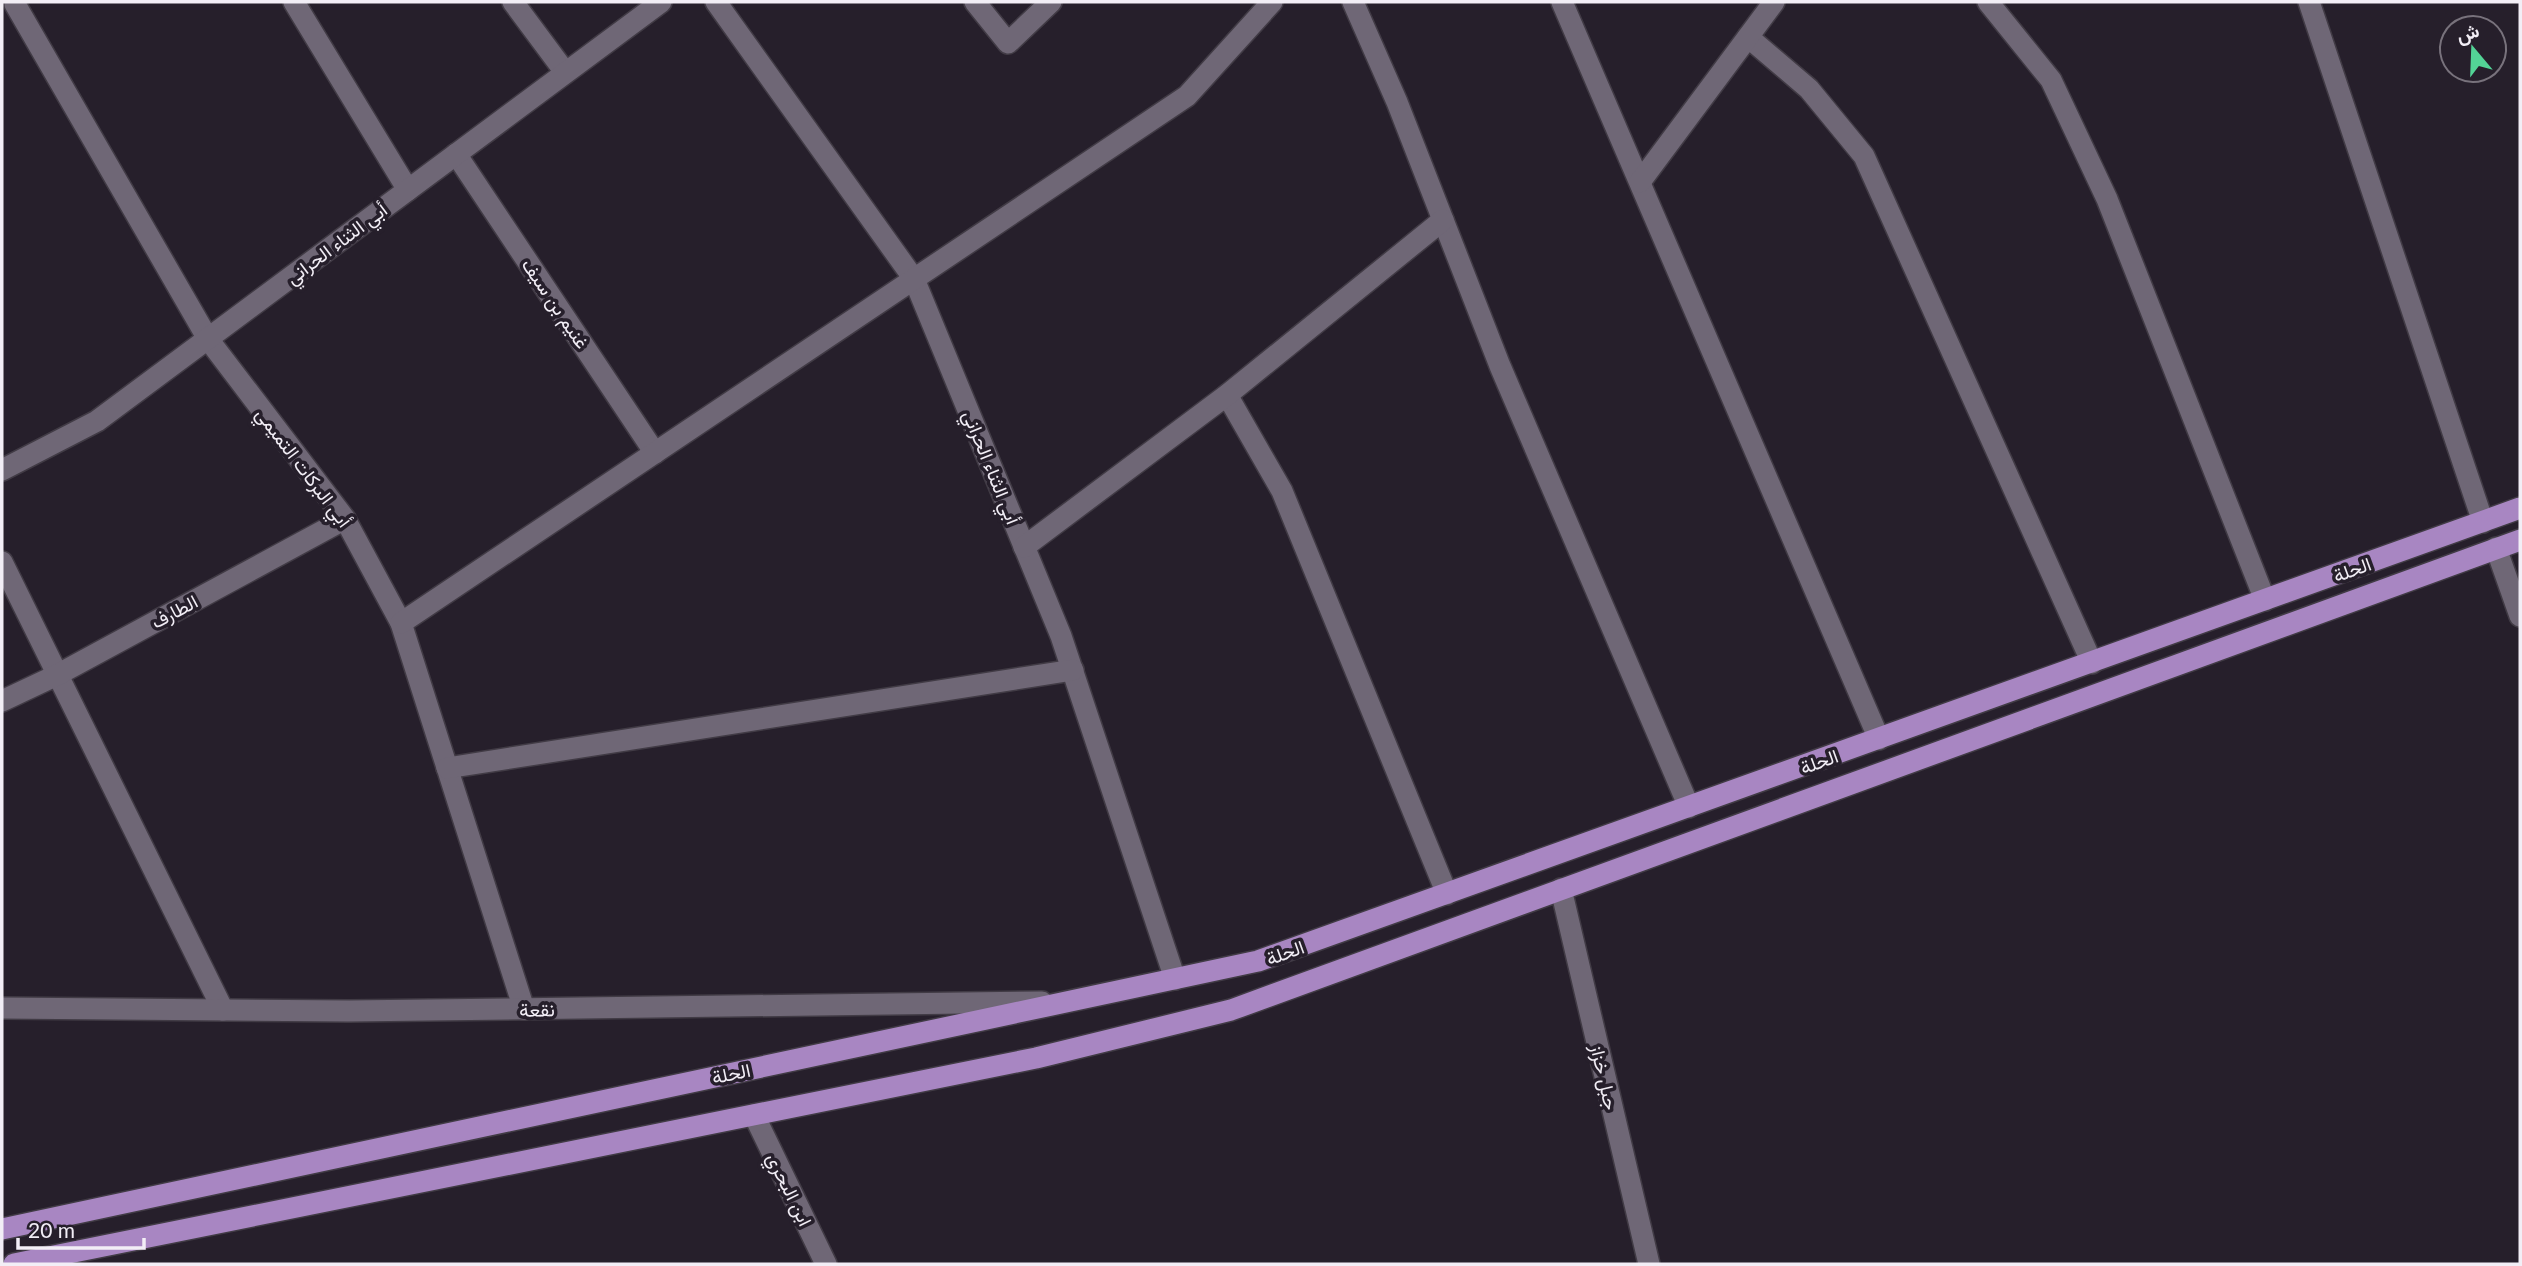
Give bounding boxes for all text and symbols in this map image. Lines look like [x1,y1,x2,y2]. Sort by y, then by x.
north arrow [2438,14,2508,84]
text: ش [2453,18,2482,48]
street label: أبي الثناء الحراني [281,197,394,293]
street label: غنيم بن سيف [516,254,595,354]
street label: أبي البركات التميمي [248,403,356,534]
street label: أبي الثناء الحراني [954,407,1025,529]
street label: الحلة [2330,552,2374,586]
street label: الطارف [147,589,202,634]
street label: الحلة [1797,744,1841,778]
street label: الحلة [1263,935,1307,969]
street label: نقعة [519,997,555,1021]
street label: جبل خزاز [1585,1041,1624,1112]
street label: الحلة [710,1058,752,1088]
street label: ابن البحري [758,1149,818,1232]
scale bar [18,1206,144,1250]
text: 20 m [28,1217,75,1242]

